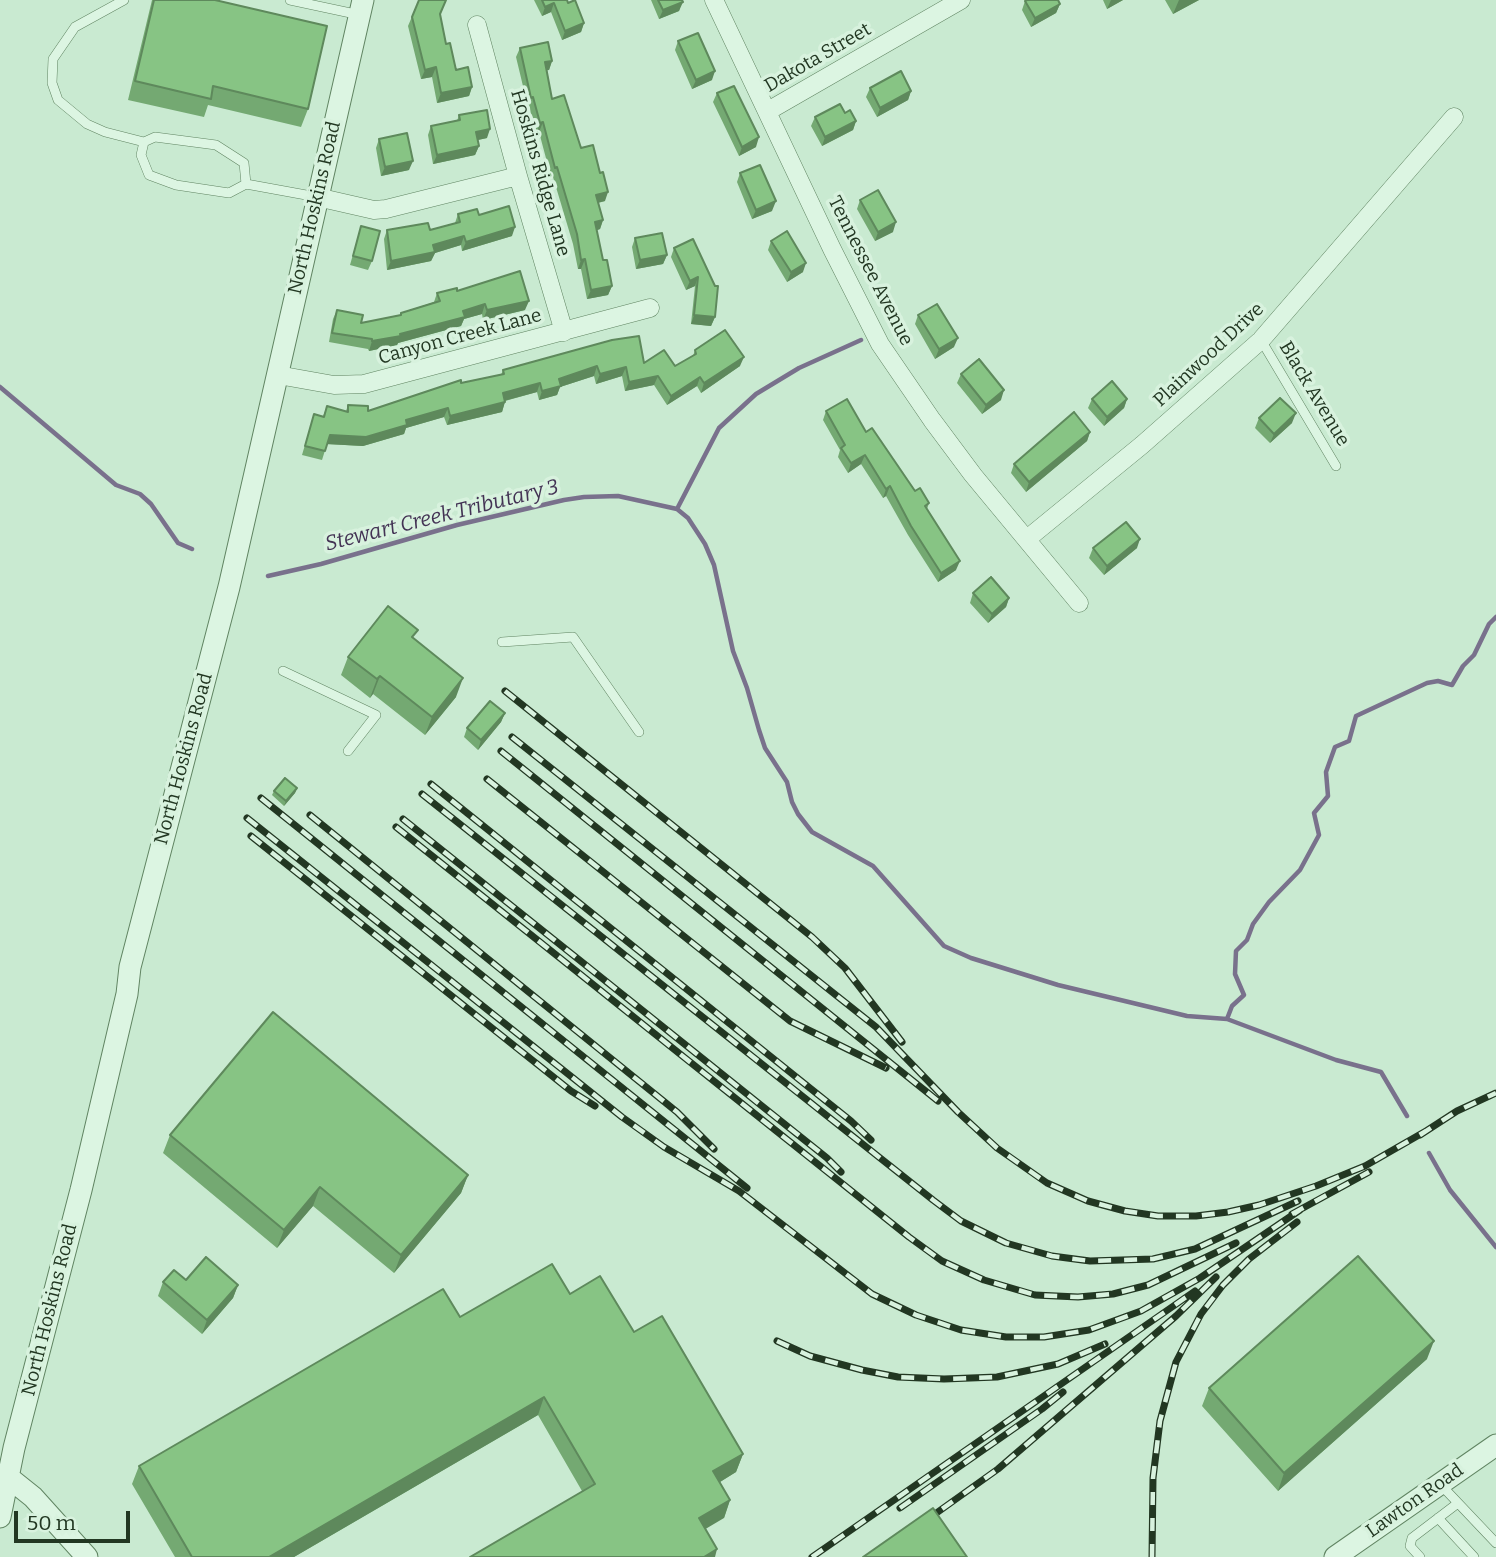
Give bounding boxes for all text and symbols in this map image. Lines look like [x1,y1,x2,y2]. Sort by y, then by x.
street label: Dakota Street [761,18,875,98]
street label: Hoskins Ridge Lane [505,87,575,259]
street label: North Hoskins Road [284,119,346,297]
street label: Tennessee Avenue [822,193,918,349]
street label: Plainwood Drive [1149,298,1269,412]
street label: Canyon Creek Lane [376,304,544,370]
street label: Black Avenue [1274,337,1354,451]
water label: Stewart Creek Tributary 3 [323,475,561,557]
street label: North Hoskins Road [150,671,218,847]
street label: North Hoskins Road [18,1221,82,1399]
street label: Lawton Road [1362,1459,1468,1543]
scale bar [18,1498,133,1542]
text: 50 m [27,1510,76,1536]

